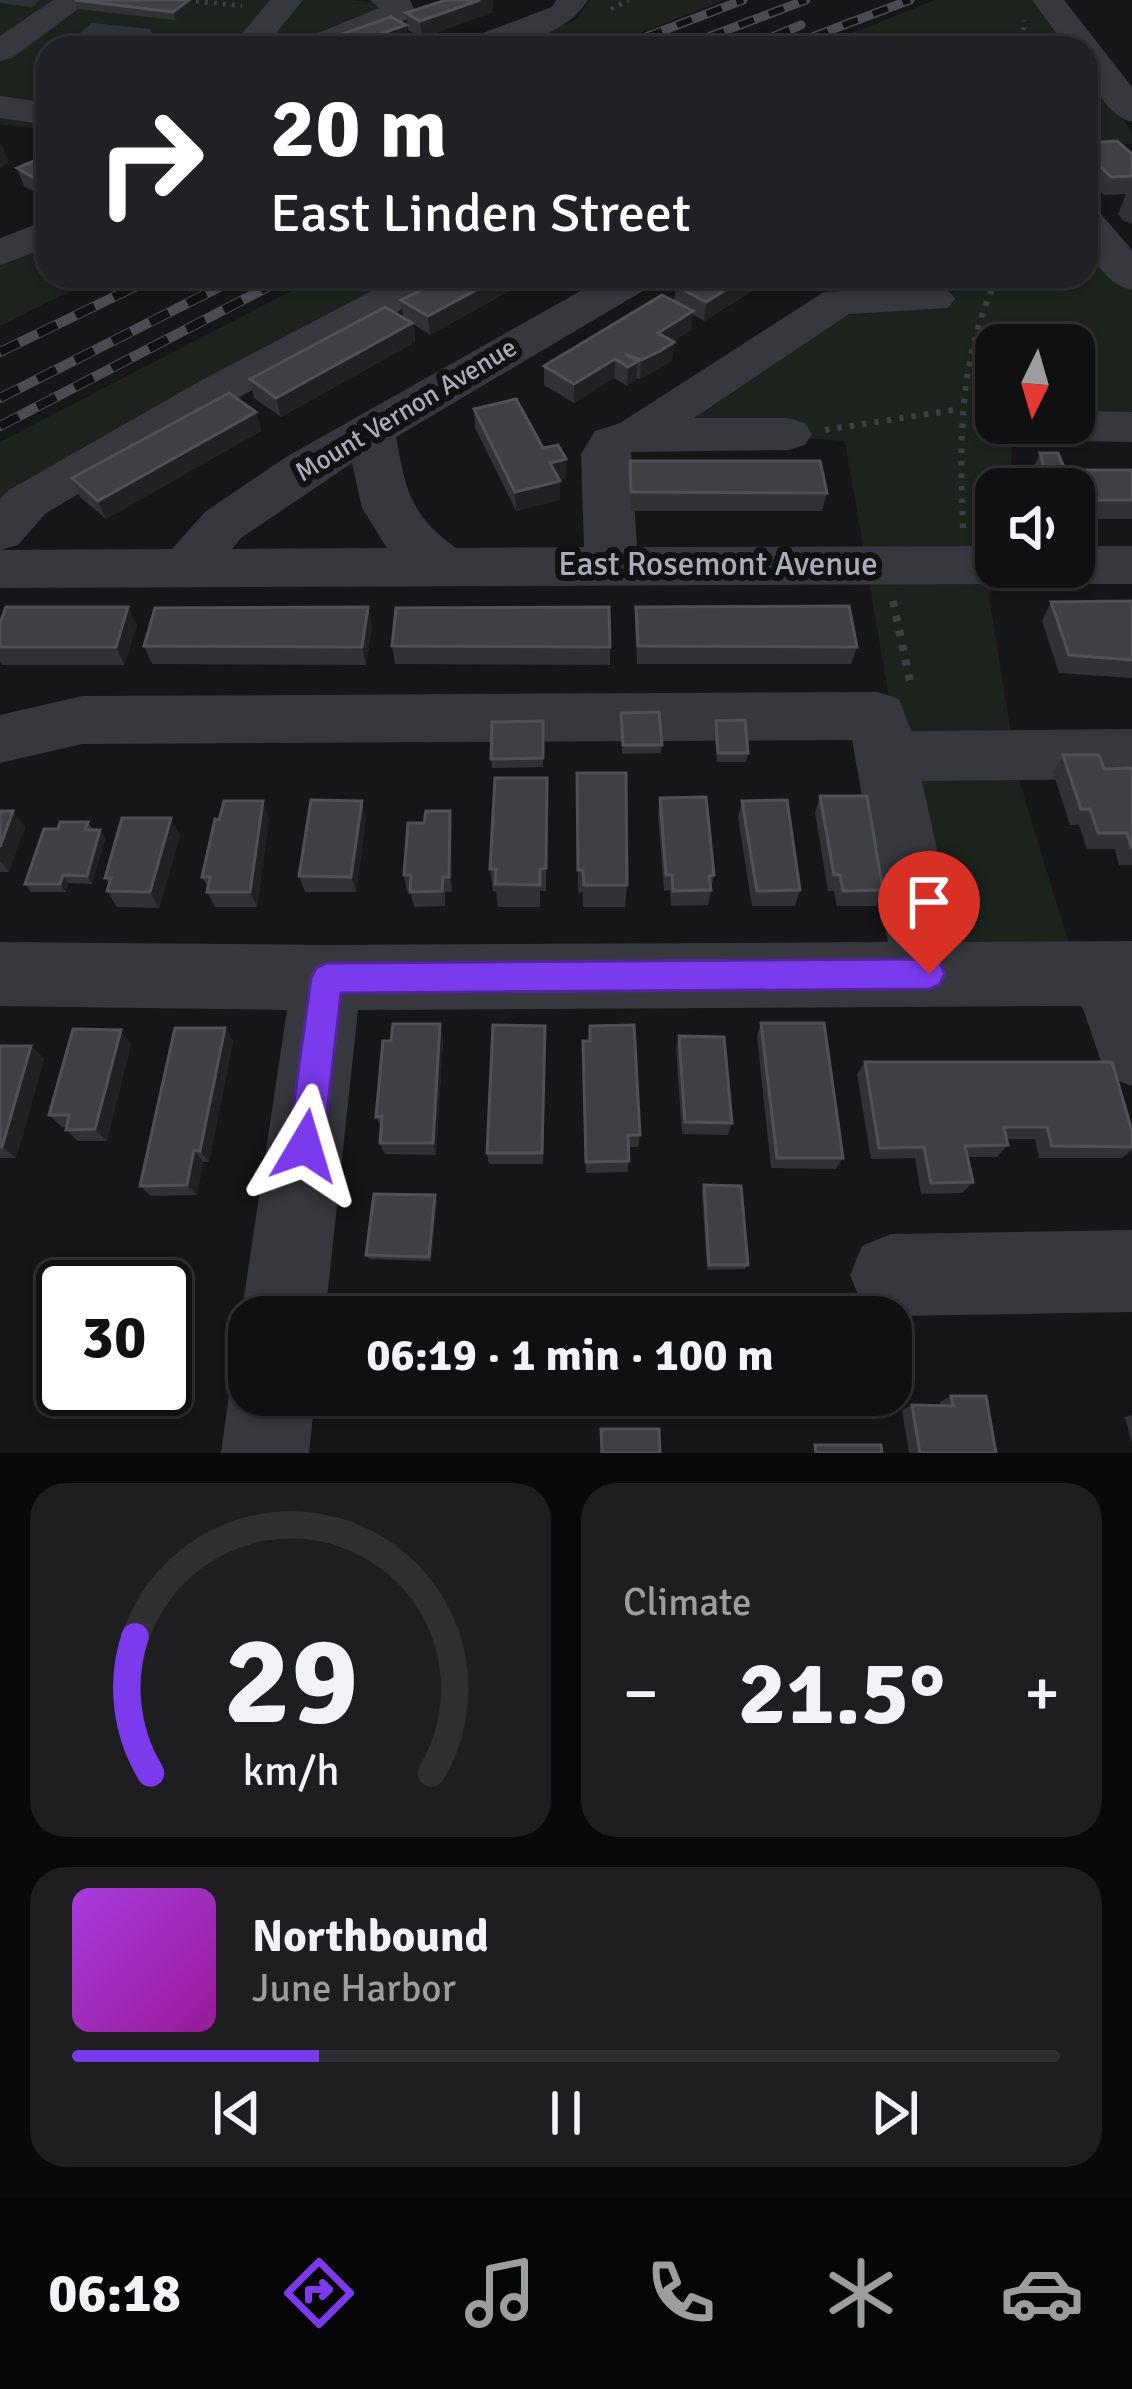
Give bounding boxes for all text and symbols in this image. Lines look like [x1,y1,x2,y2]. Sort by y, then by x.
text: 20 m [270,77,447,181]
icon: right [72,84,228,240]
text: East Linden Street [270,180,691,247]
north arrow [975,324,1095,444]
map controls [975,324,1095,588]
street label: Mount Vernon Avenue [289,331,523,489]
button: sound [975,468,1095,588]
street label: East Rosemont Avenue [558,544,878,585]
pin [878,851,980,974]
icon: arrive [896,869,962,935]
position arrow [242,1083,368,1209]
speed limit sign: 30 [36,1260,192,1416]
text: 06:19 · 1 min · 100 m [366,1328,774,1383]
text: Climate [623,1578,752,1626]
text: 29 [223,1605,358,1758]
text: 21.5° [738,1638,945,1749]
text: − [623,1653,659,1734]
text: + [1024,1653,1060,1734]
text: km/h [242,1745,339,1798]
text: Northbound [252,1909,489,1964]
text: June Harbor [252,1964,456,2012]
icon: previous [204,2080,270,2146]
icon: pause [533,2080,599,2146]
icon: next [862,2080,928,2146]
icon: directions [277,2251,361,2335]
icon: music [458,2251,542,2335]
icon: phone [639,2251,723,2335]
icon: climate [819,2251,903,2335]
icon: car [1000,2251,1084,2335]
text: 06:18 [48,2260,181,2327]

